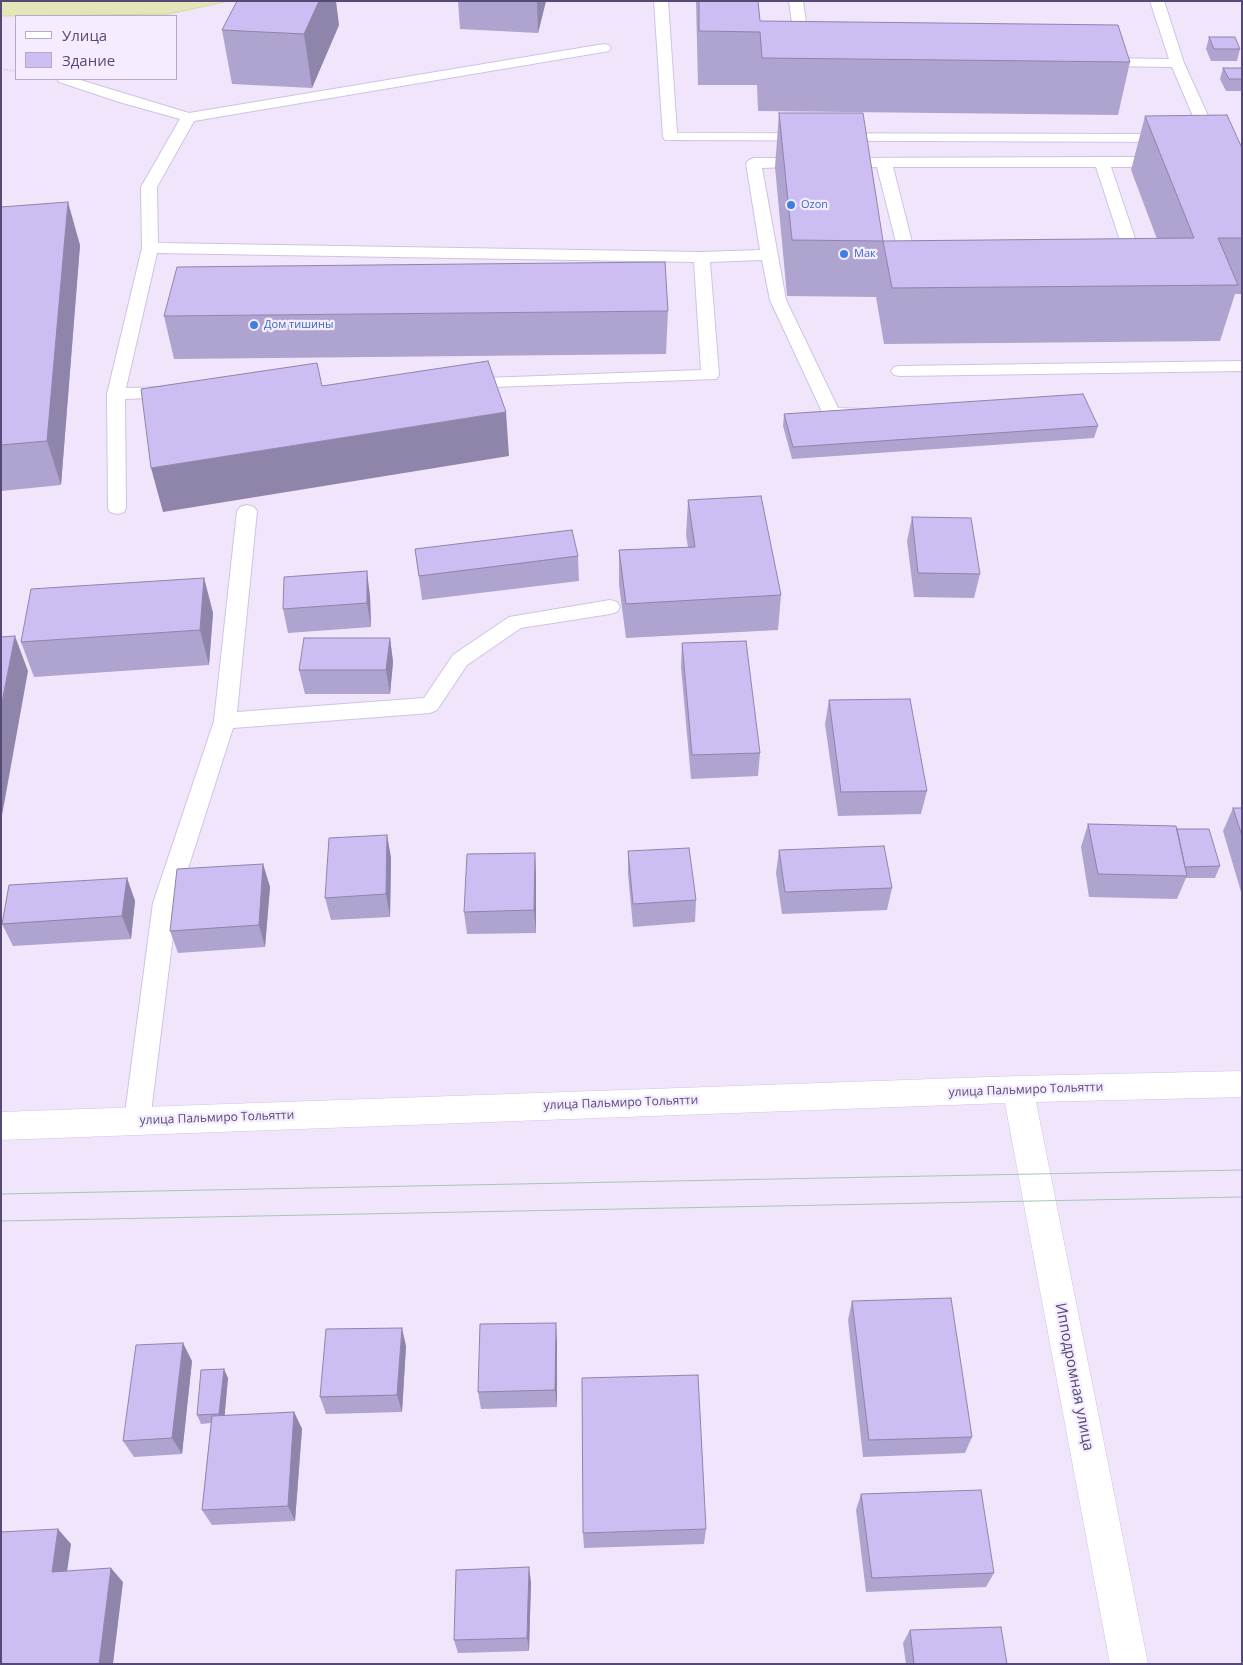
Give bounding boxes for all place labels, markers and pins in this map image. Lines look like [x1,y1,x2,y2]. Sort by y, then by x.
place label: Ozon [801,198,828,212]
marker: Ozon [785,199,797,211]
place label: Мак [854,247,876,261]
marker: Мак [838,248,850,260]
place label: Дом тишины [264,318,333,332]
marker: Дом тишины [248,319,260,331]

